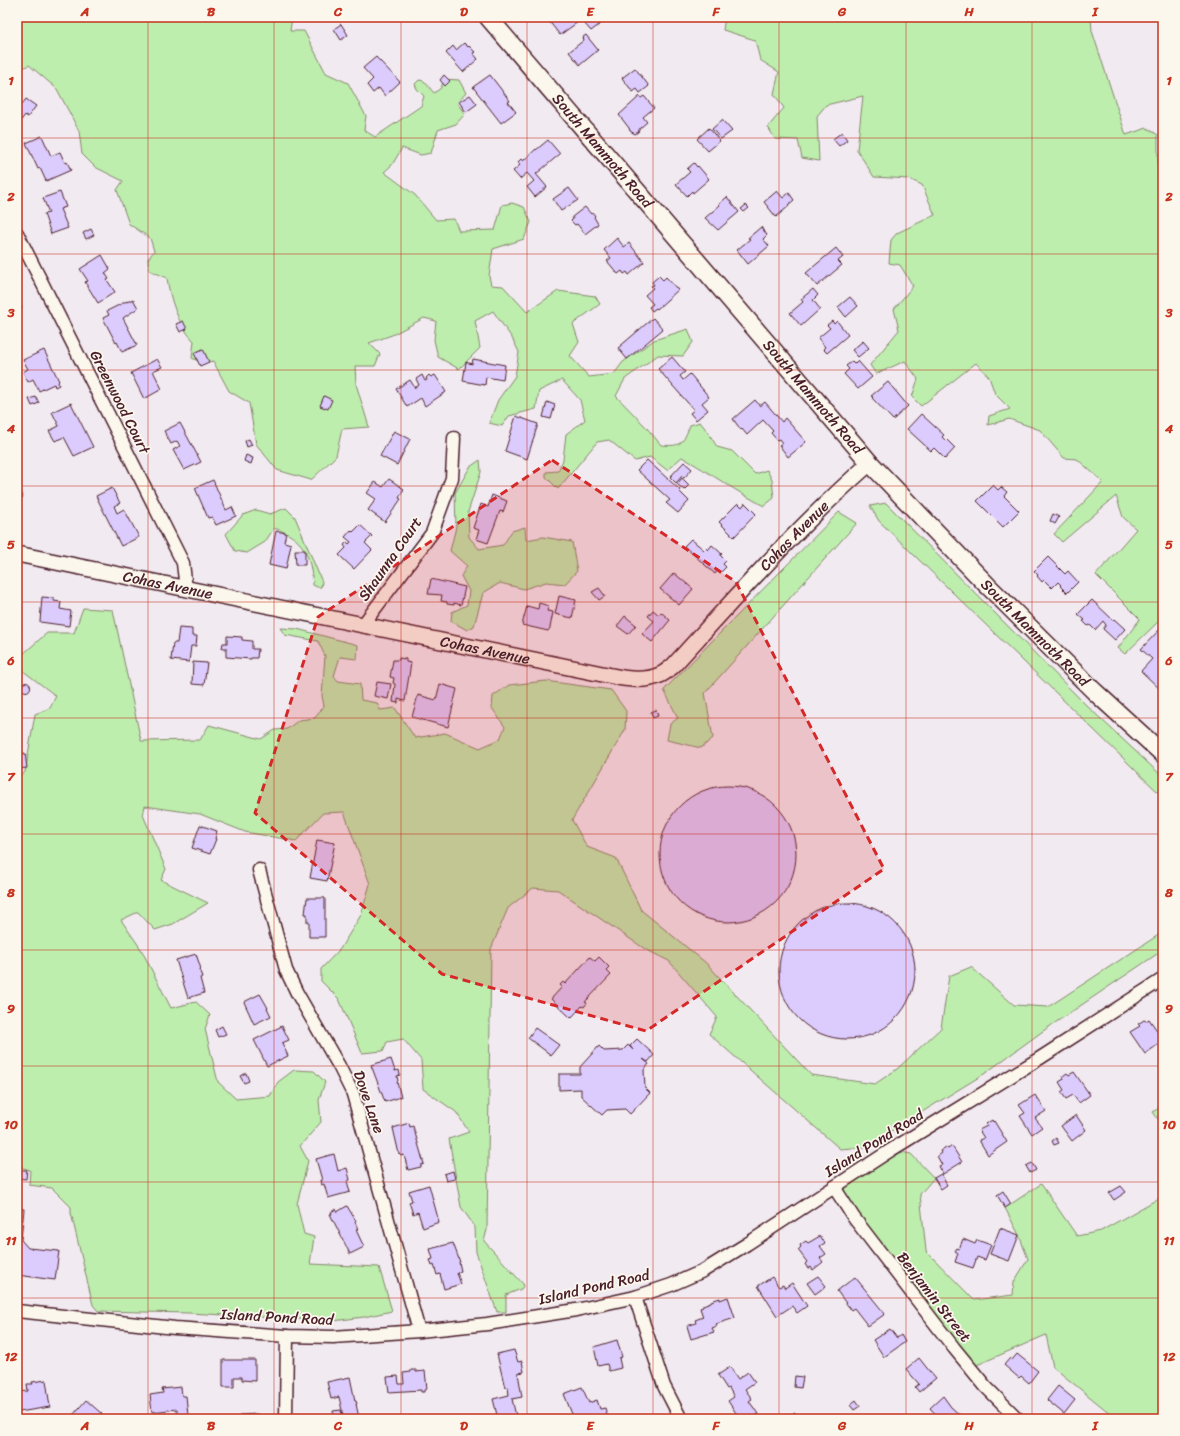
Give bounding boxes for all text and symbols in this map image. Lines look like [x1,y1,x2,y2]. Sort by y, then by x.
text: A [80,0,89,23]
text: B [207,0,216,23]
text: C [333,0,343,23]
text: D [460,0,468,23]
text: E [586,0,595,23]
text: F [711,0,720,23]
text: G [837,0,847,23]
text: H [963,0,974,23]
text: I [1091,0,1099,23]
text: 1 [8,69,14,92]
text: 1 [1166,69,1172,92]
street label: South Mammoth Road [545,87,660,215]
text: 2 [6,185,15,208]
text: 2 [1164,185,1173,208]
text: 3 [6,301,15,324]
text: 3 [1164,301,1173,324]
street label: South Mammoth Road [756,333,871,461]
street label: Greenwood Court [83,346,158,459]
text: 4 [6,417,16,440]
text: 4 [1164,417,1174,440]
street label: Cohas Avenue [753,494,835,577]
street label: Shaunna Court [351,511,429,607]
text: 5 [7,533,15,556]
text: 5 [1165,533,1173,556]
street label: Cohas Avenue [121,563,215,607]
street label: South Mammoth Road [974,573,1097,694]
street label: Cohas Avenue [438,628,533,672]
text: 6 [6,649,15,672]
text: 6 [1164,649,1173,672]
text: 7 [7,765,16,788]
text: 7 [1165,765,1174,788]
text: 8 [6,881,15,904]
text: 8 [1164,881,1173,904]
text: 9 [7,997,15,1020]
text: 9 [1165,997,1173,1020]
street label: Dove Lane [346,1067,392,1137]
street label: Island Pond Road [818,1101,930,1185]
text: 10 [4,1113,18,1136]
text: 10 [1162,1113,1176,1136]
text: 11 [5,1229,17,1252]
text: 11 [1163,1229,1175,1252]
street label: Benjamin Street [890,1246,978,1348]
street label: Island Pond Road [535,1261,653,1313]
street label: Island Pond Road [219,1301,335,1333]
text: 12 [4,1345,18,1368]
text: 12 [1162,1345,1176,1368]
text: A [80,1414,89,1436]
text: B [207,1414,216,1436]
text: C [333,1414,343,1436]
text: D [460,1414,468,1436]
text: E [586,1414,595,1436]
text: F [711,1414,720,1436]
text: G [837,1414,847,1436]
text: H [963,1414,974,1436]
text: I [1091,1414,1099,1436]

